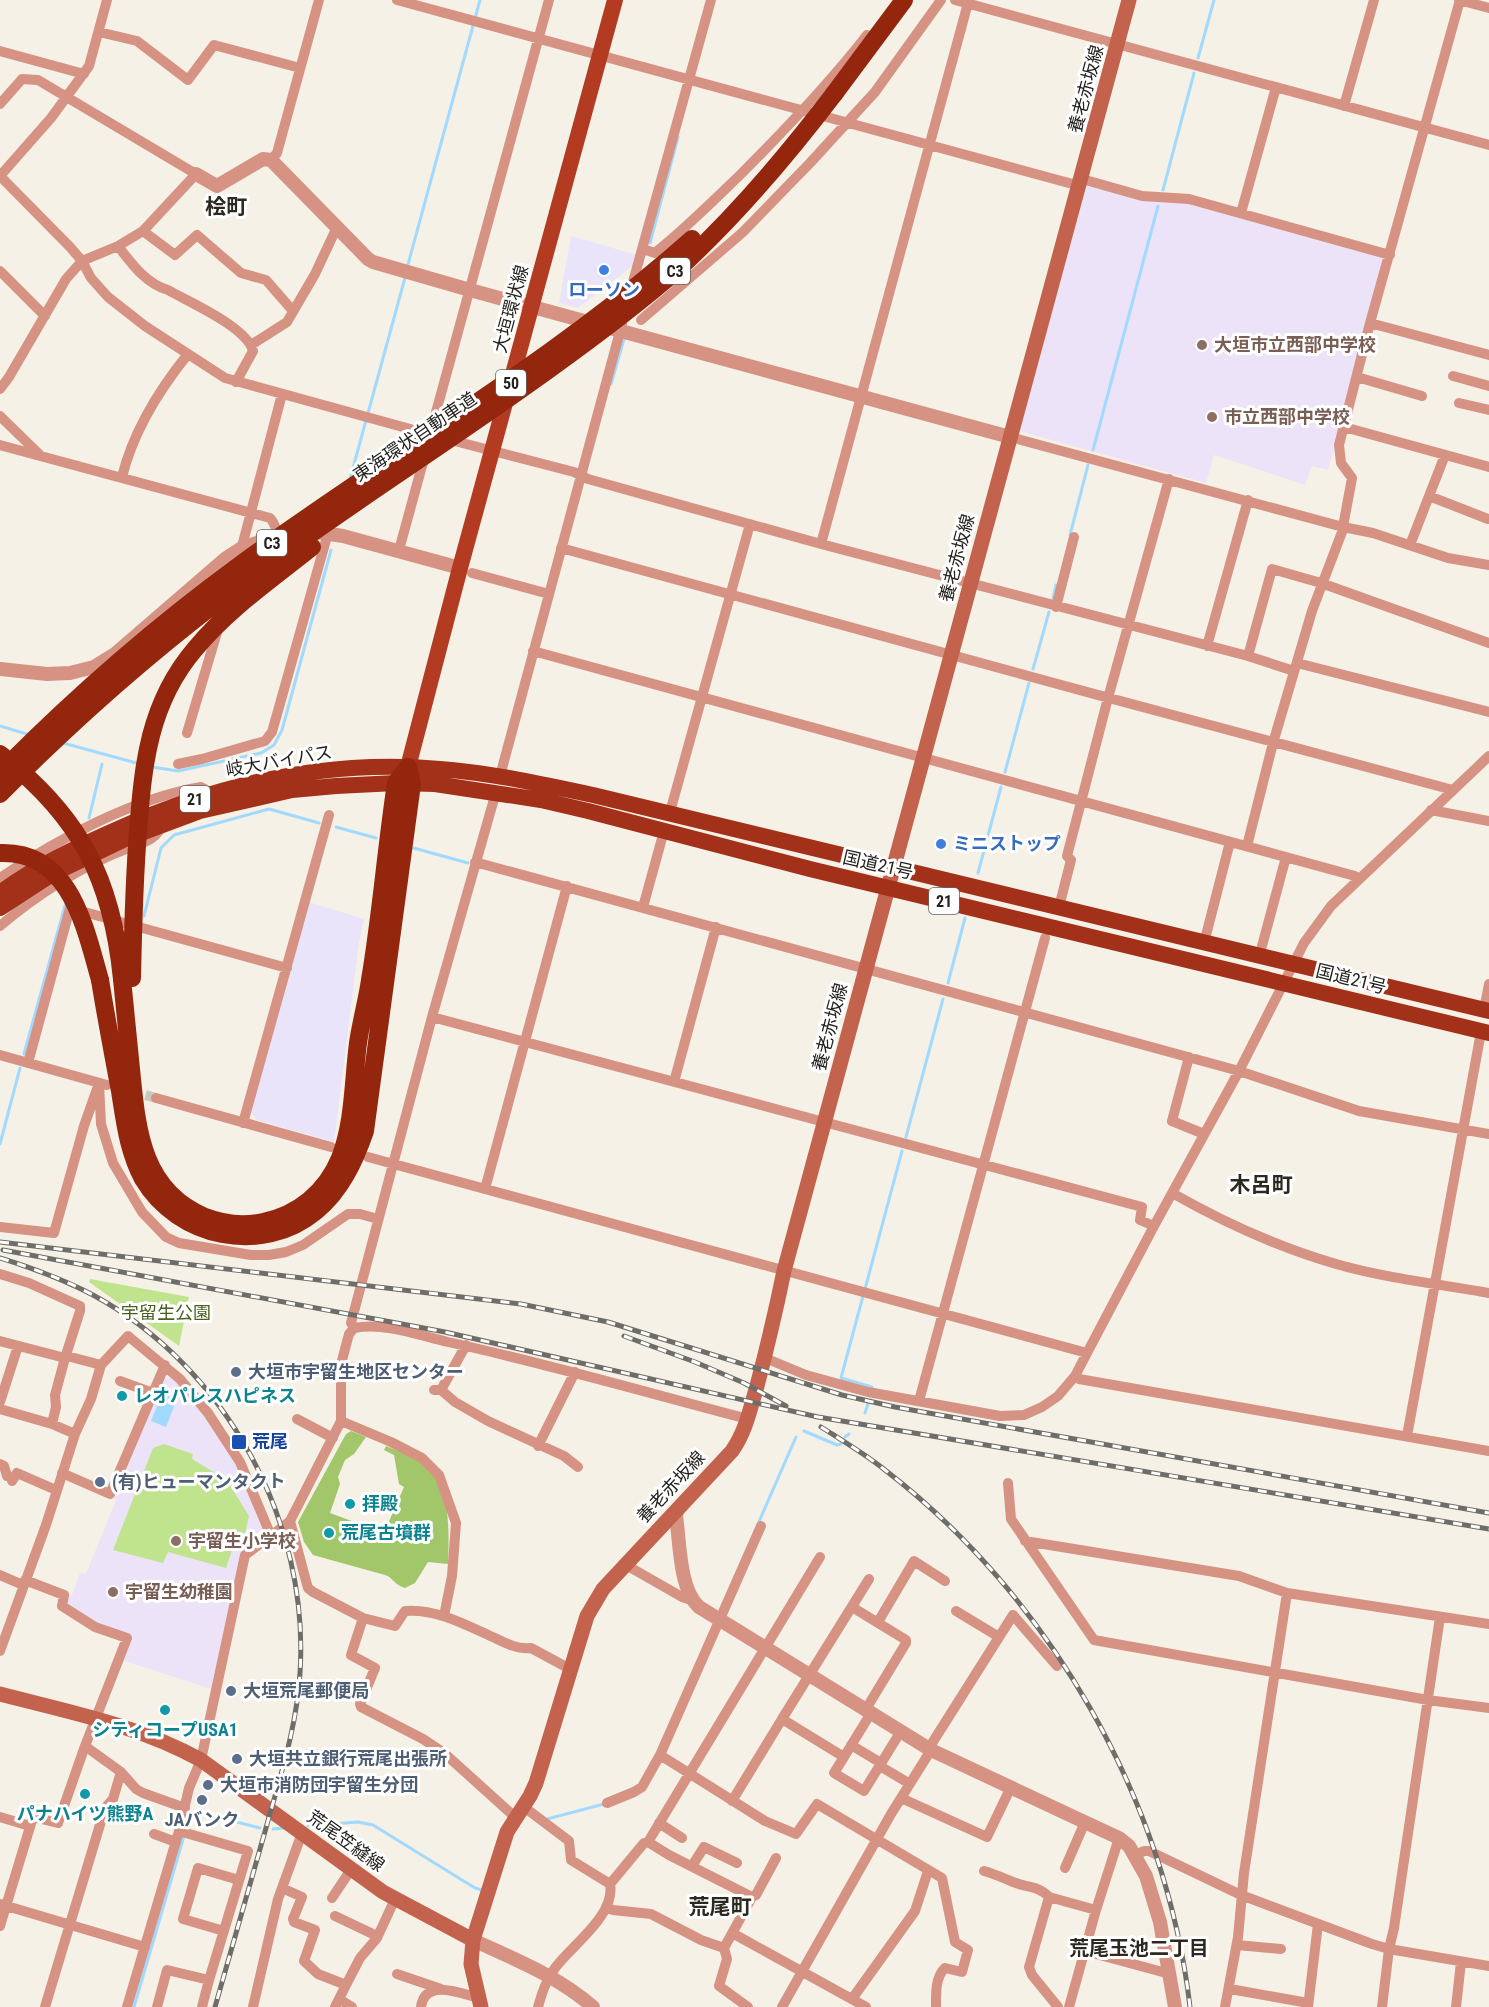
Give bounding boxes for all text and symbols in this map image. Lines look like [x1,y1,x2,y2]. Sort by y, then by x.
street label: 養老赤坂線 [1064,43,1107,135]
district label: 桧町 [205,195,247,219]
road number: C3 [660,258,690,284]
street label: 大垣環状線 [489,263,532,355]
marker: ローソン [597,263,611,277]
place label: ローソン [568,279,640,300]
place label: 大垣市立西部中学校 [1214,334,1376,355]
marker: 大垣市立西部中学校 [1195,338,1209,352]
road number: 50 [496,370,526,396]
street label: 東海環状自動車道 [349,388,480,486]
place label: 市立西部中学校 [1224,406,1350,427]
marker: 市立西部中学校 [1205,410,1219,424]
street label: 養老赤坂線 [935,512,978,604]
road number: C3 [257,530,287,556]
street label: 岐大バイパス [224,741,334,780]
road number: 21 [180,786,210,812]
place label: ミニストップ [953,833,1061,854]
marker: ミニストップ [934,837,948,851]
street label: 国道21号 [841,846,915,883]
road number: 21 [929,888,959,914]
street label: 国道21号 [1314,960,1388,997]
street label: 養老赤坂線 [808,981,851,1073]
district label: 木呂町 [1230,1173,1293,1197]
park label: 宇留生公園 [121,1302,211,1323]
place label: 大垣市宇留生地区センター [248,1361,464,1382]
marker: 大垣市宇留生地区センター [229,1365,243,1379]
place label: レオパレスハピネス [134,1385,296,1406]
marker: レオパレスハピネス [115,1389,129,1403]
place label: 荒尾 [252,1431,288,1452]
marker: 荒尾 [230,1433,248,1451]
street label: 養老赤坂線 [632,1447,709,1527]
place label: (有)ヒューマンタクト [112,1471,286,1493]
marker: (有)ヒューマンタクト [93,1475,107,1489]
place label: 拝殿 [362,1493,398,1514]
marker: 拝殿 [343,1497,357,1511]
place label: 荒尾古墳群 [341,1522,431,1543]
marker: 荒尾古墳群 [322,1526,336,1540]
place label: 宇留生小学校 [188,1530,296,1551]
marker: 宇留生小学校 [169,1534,183,1548]
place label: 宇留生幼稚園 [125,1581,233,1602]
marker: 宇留生幼稚園 [106,1585,120,1599]
place label: 大垣荒尾郵便局 [243,1680,369,1701]
marker: 大垣荒尾郵便局 [224,1684,238,1698]
marker: シティコープUSA1 [158,1703,172,1717]
place label: シティコープUSA1 [92,1719,238,1740]
place label: 大垣共立銀行荒尾出張所 [249,1748,447,1769]
marker: 大垣共立銀行荒尾出張所 [230,1752,244,1766]
place label: 大垣市消防団宇留生分団 [220,1774,418,1795]
marker: 大垣市消防団宇留生分団 [201,1778,215,1792]
marker: パナハイツ熊野A [78,1787,92,1801]
marker: JAバンク [195,1793,209,1807]
place label: パナハイツ熊野A [17,1803,153,1824]
street label: 荒尾笠縫線 [304,1806,389,1876]
place label: JAバンク [165,1809,239,1830]
district label: 荒尾町 [689,1895,752,1919]
district label: 荒尾玉池二丁目 [1069,1936,1209,1960]

